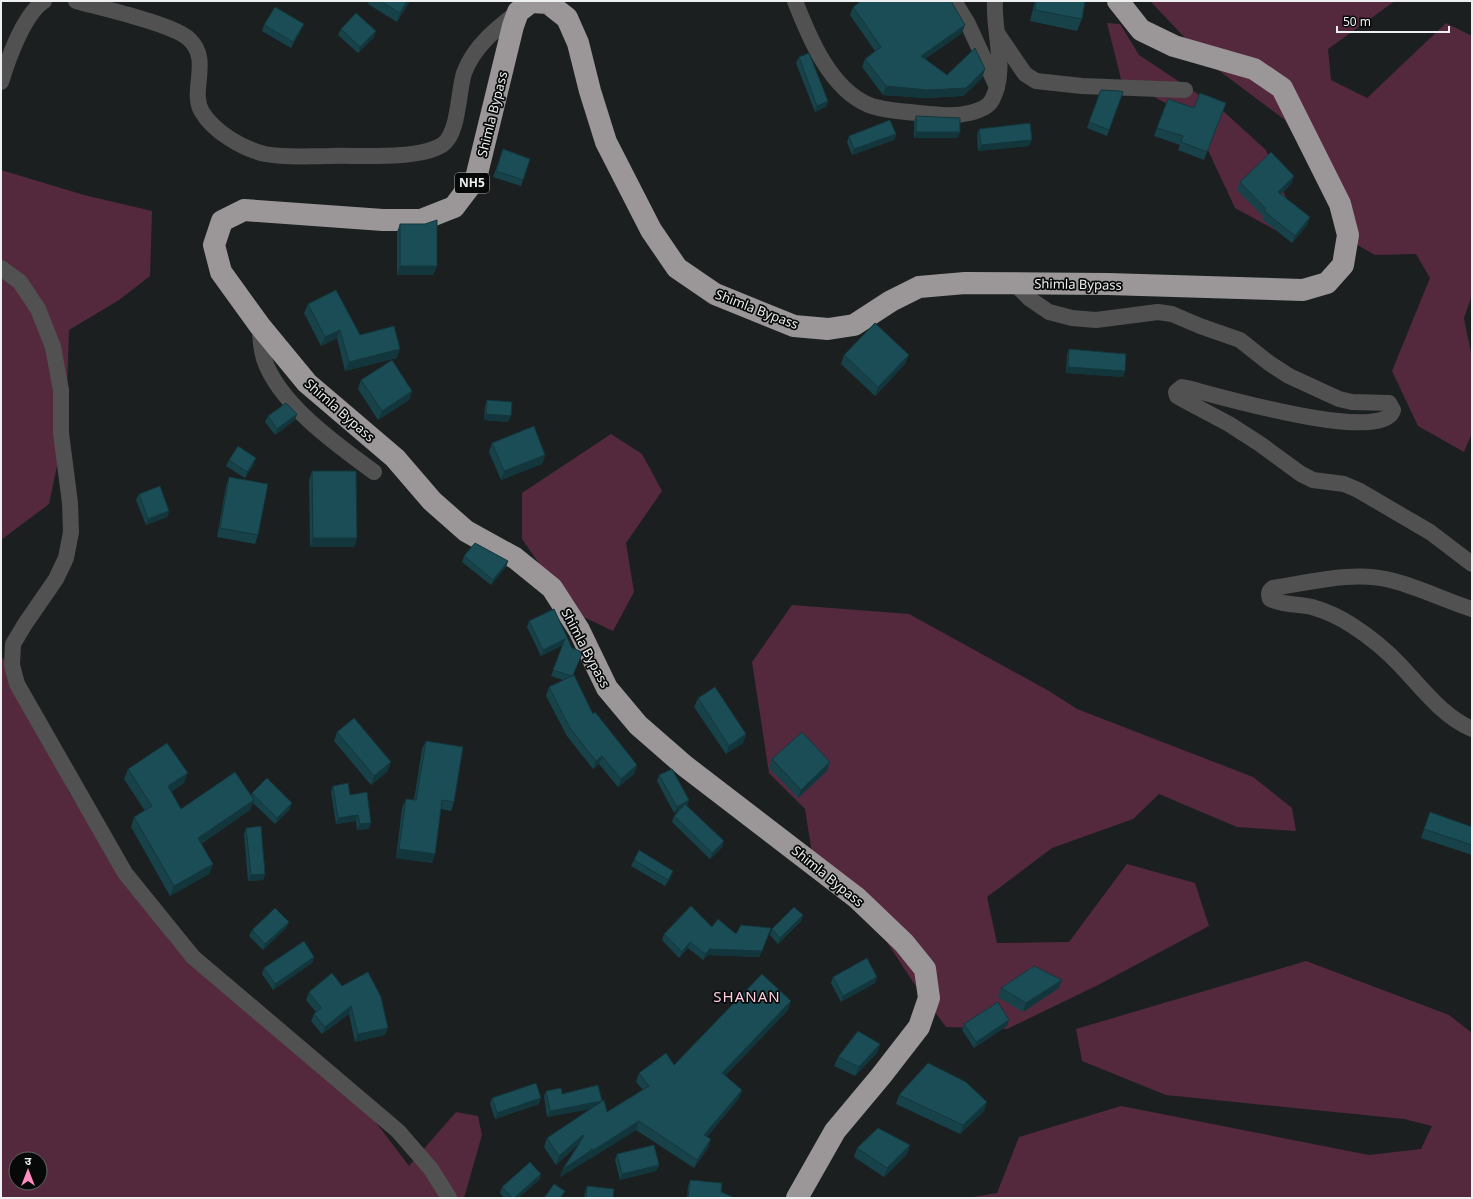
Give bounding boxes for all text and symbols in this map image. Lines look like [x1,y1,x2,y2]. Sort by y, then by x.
scale bar [1337,8,1449,34]
text: 50 m [1343,13,1371,30]
street label: Shimla Bypass [473,69,511,159]
road number: NH5 [455,173,489,193]
street label: Shimla Bypass [1034,274,1122,294]
street label: Shimla Bypass [713,285,801,333]
street label: Shimla Bypass [301,374,379,446]
street label: Shimla Bypass [558,605,614,691]
street label: Shimla Bypass [788,841,868,911]
district label: SHANAN [713,986,781,1006]
north arrow [8,1151,48,1191]
text: उ [25,1153,32,1168]

